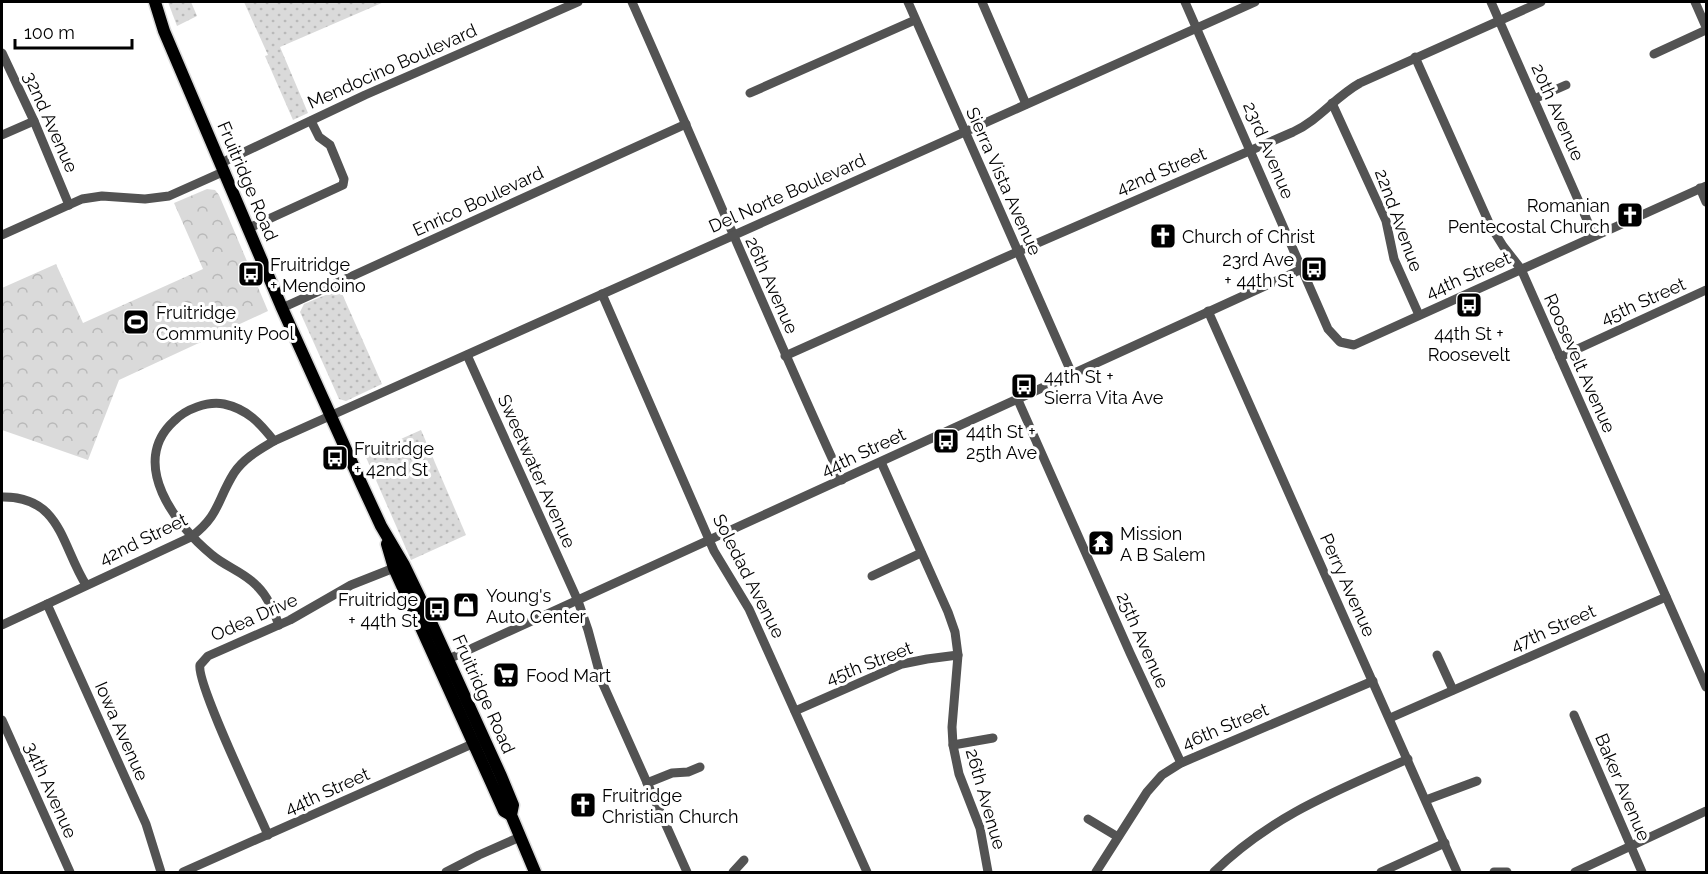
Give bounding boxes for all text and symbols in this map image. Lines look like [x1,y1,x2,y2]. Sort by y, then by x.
scale bar [15,12,132,50]
street label: Mendocino Boulevard [304,19,480,113]
text: 100 m [24,22,75,43]
street label: 20th Avenue [1527,60,1589,164]
street label: 32nd Avenue [19,68,83,176]
street label: 23rd Avenue [1239,98,1299,202]
street label: Sierra Vista Avenue [962,104,1046,259]
street label: Fruitridge Road [213,118,283,244]
street label: 42nd Street [1113,143,1209,199]
street label: Del Norte Boulevard [705,149,869,237]
street label: Enrico Boulevard [409,162,547,240]
street label: 22nd Avenue [1371,166,1427,275]
place label: Romanian Pentecostal Church [1448,195,1610,237]
church icon: Romanian Pentecostal Church [1615,200,1645,230]
church icon: Church of Christ [1148,221,1178,251]
place label: Church of Christ [1182,226,1315,247]
street label: 26th Avenue [741,233,803,337]
street label: 44th Street [1422,247,1514,303]
place label: 23rd Ave + 44th St [1222,249,1294,291]
place label: Fruitridge + Mendoino [270,254,366,296]
bus stop icon: 23rd Ave + 44th St [1299,254,1329,284]
bus stop icon: Fruitridge + Mendoino [236,259,266,289]
street label: 45th Street [1597,273,1689,329]
bus stop icon: 44th St + Roosevelt [1454,290,1484,320]
street label: Roosevelt Avenue [1540,290,1620,436]
place label: Fruitridge Community Pool [156,302,295,344]
sports icon: Fruitridge Community Pool [121,307,151,337]
place label: 44th St + Roosevelt [1428,323,1510,365]
place label: 44th St + Sierra Vita Ave [1044,366,1164,408]
bus stop icon: 44th St + Sierra Vita Ave [1009,371,1039,401]
street label: Sweetwater Avenue [494,391,580,551]
place label: 44th St + 25th Ave [966,421,1038,463]
street label: 44th Street [817,423,909,481]
bus stop icon: 44th St + 25th Ave [931,426,961,456]
place label: Fruitridge + 42nd St [354,438,434,480]
bus stop icon: Fruitridge + 42nd St [320,443,350,473]
street label: 42nd Street [96,509,190,569]
street label: Soledad Avenue [709,510,790,642]
place label: Mission A B Salem [1120,523,1206,565]
temple icon: Mission A B Salem [1086,528,1116,558]
street label: Perry Avenue [1316,530,1380,640]
place label: Young's Auto Center [486,585,587,627]
street label: Odea Drive [207,588,301,645]
place label: Fruitridge + 44th St [338,589,418,631]
street label: 25th Avenue [1112,589,1174,692]
shop icon: Young's Auto Center [451,590,481,620]
bus stop icon: Fruitridge + 44th St [422,594,452,624]
street label: 47th Street [1507,600,1599,656]
street label: Fruitridge Road [448,631,520,757]
street label: 45th Street [823,637,915,689]
supermarket icon: Food Mart [491,660,521,690]
place label: Food Mart [526,665,611,686]
street label: Iowa Avenue [91,678,153,784]
street label: 46th Street [1179,698,1271,754]
street label: Baker Avenue [1591,730,1655,844]
street label: 34th Avenue [20,739,82,842]
street label: 26th Avenue [962,746,1011,852]
street label: 44th Street [281,763,373,819]
place label: Fruitridge Christian Church [602,785,739,827]
church icon: Fruitridge Christian Church [568,790,598,820]

